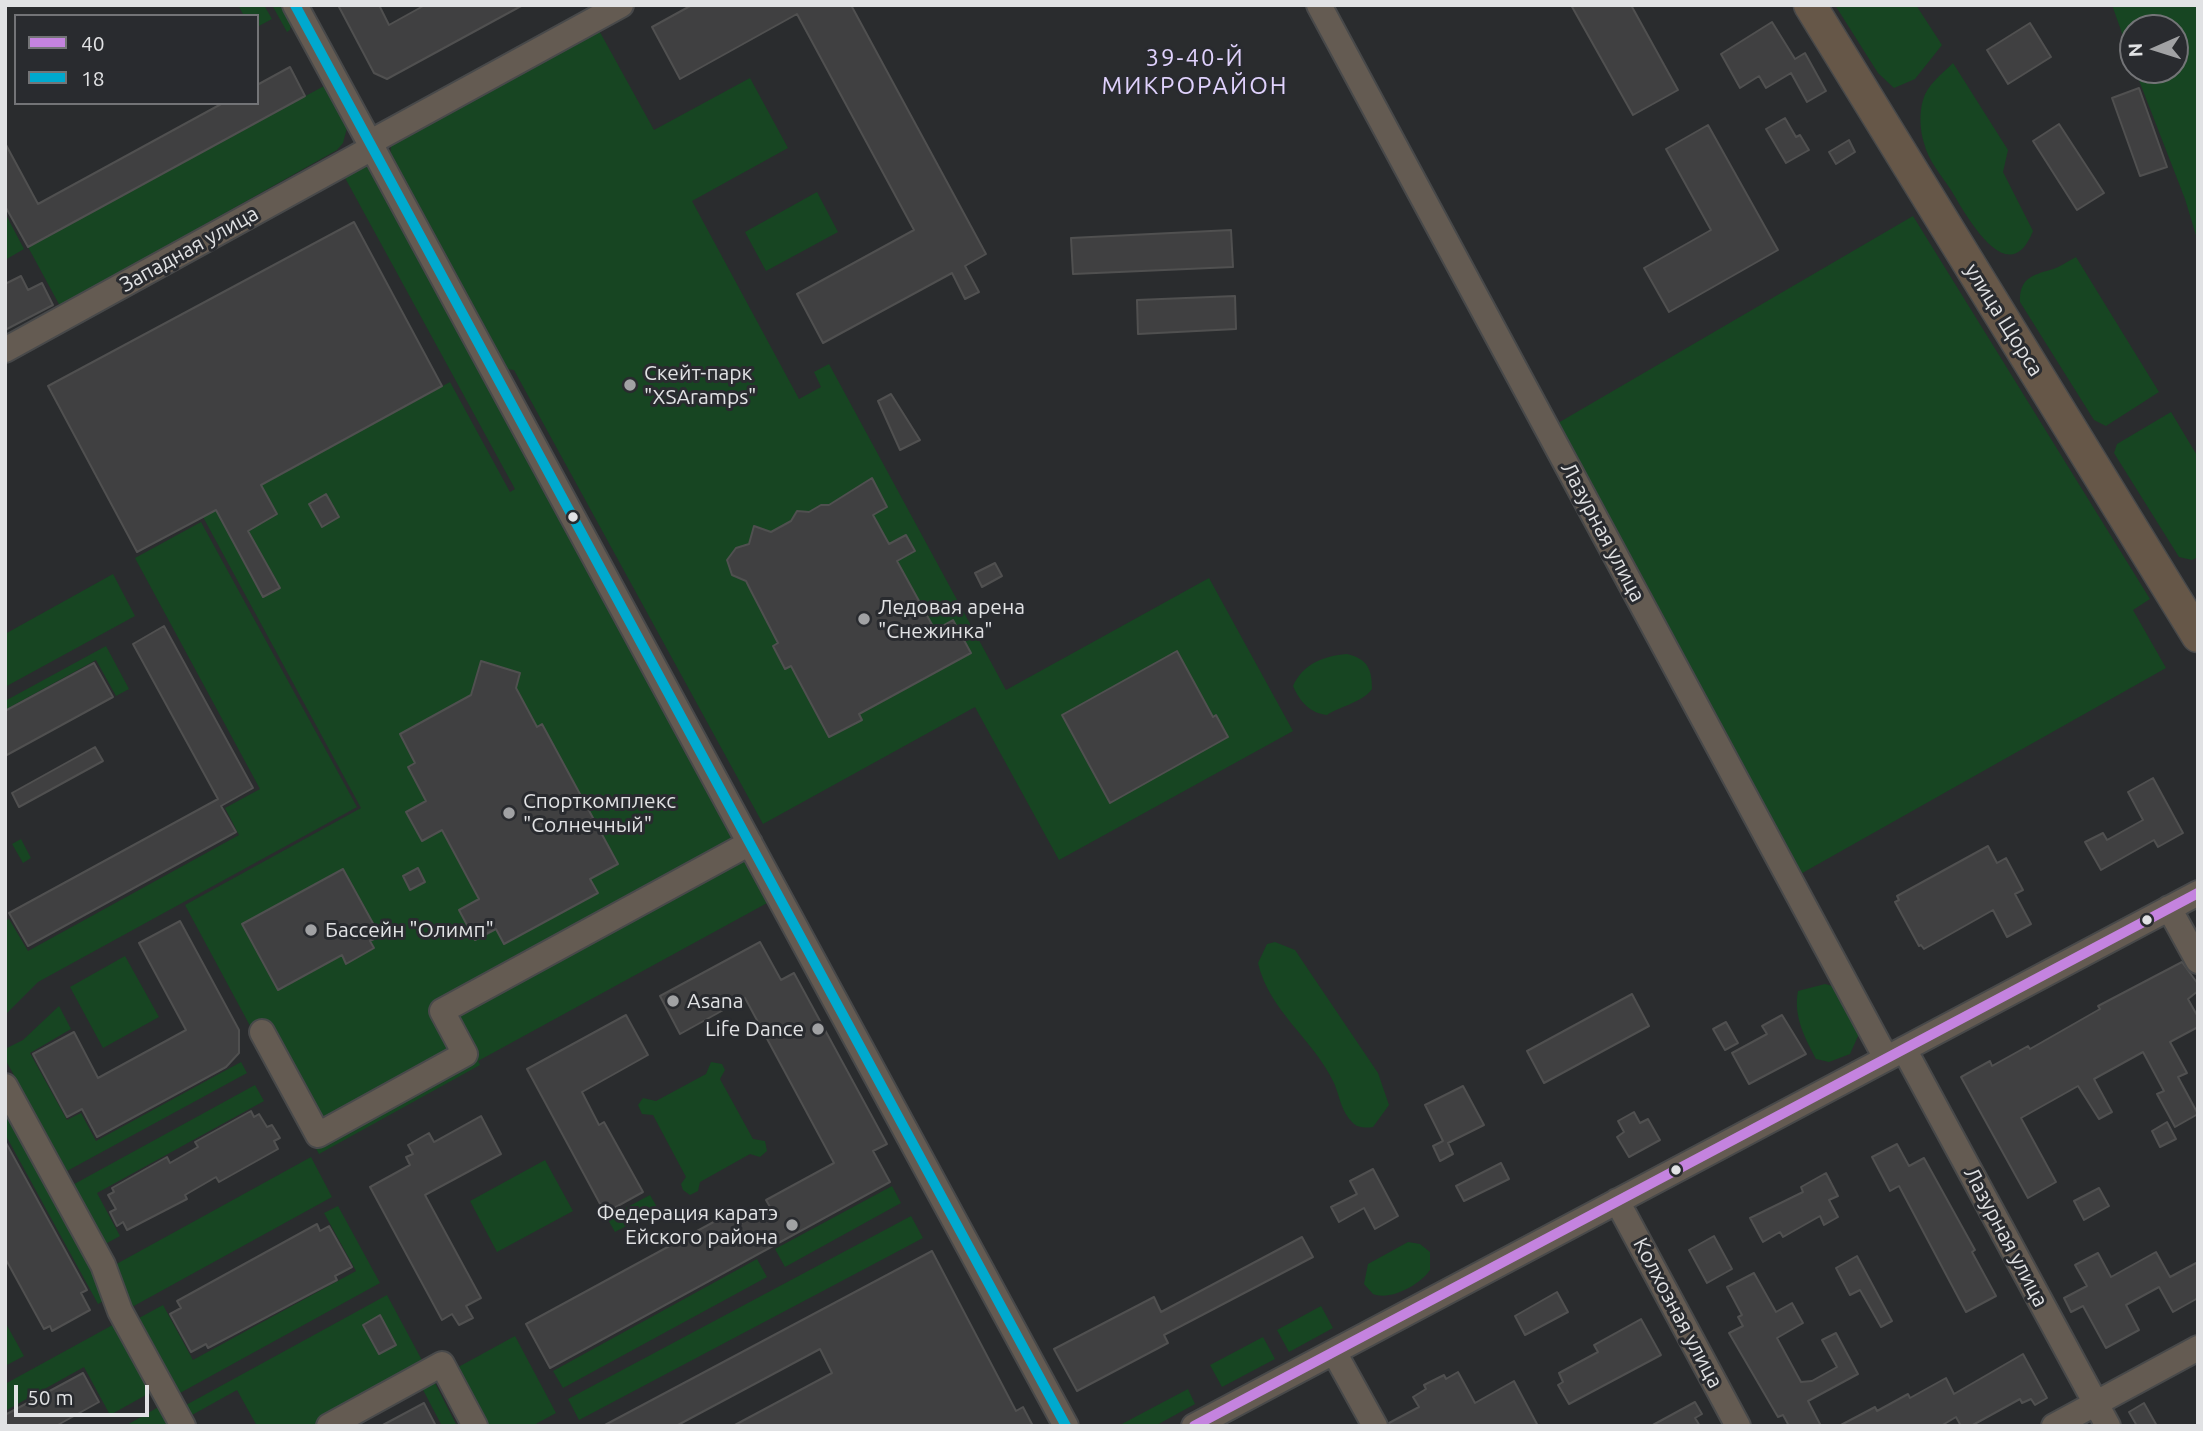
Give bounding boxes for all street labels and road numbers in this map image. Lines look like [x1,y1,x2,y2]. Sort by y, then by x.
street label: Западная улица [115,201,263,297]
street label: улица Щорса [1959,259,2049,381]
street label: Лазурная улица [1556,458,1650,606]
street label: Лазурная улица [1959,1163,2053,1311]
street label: Колхозная улица [1628,1234,1728,1392]

